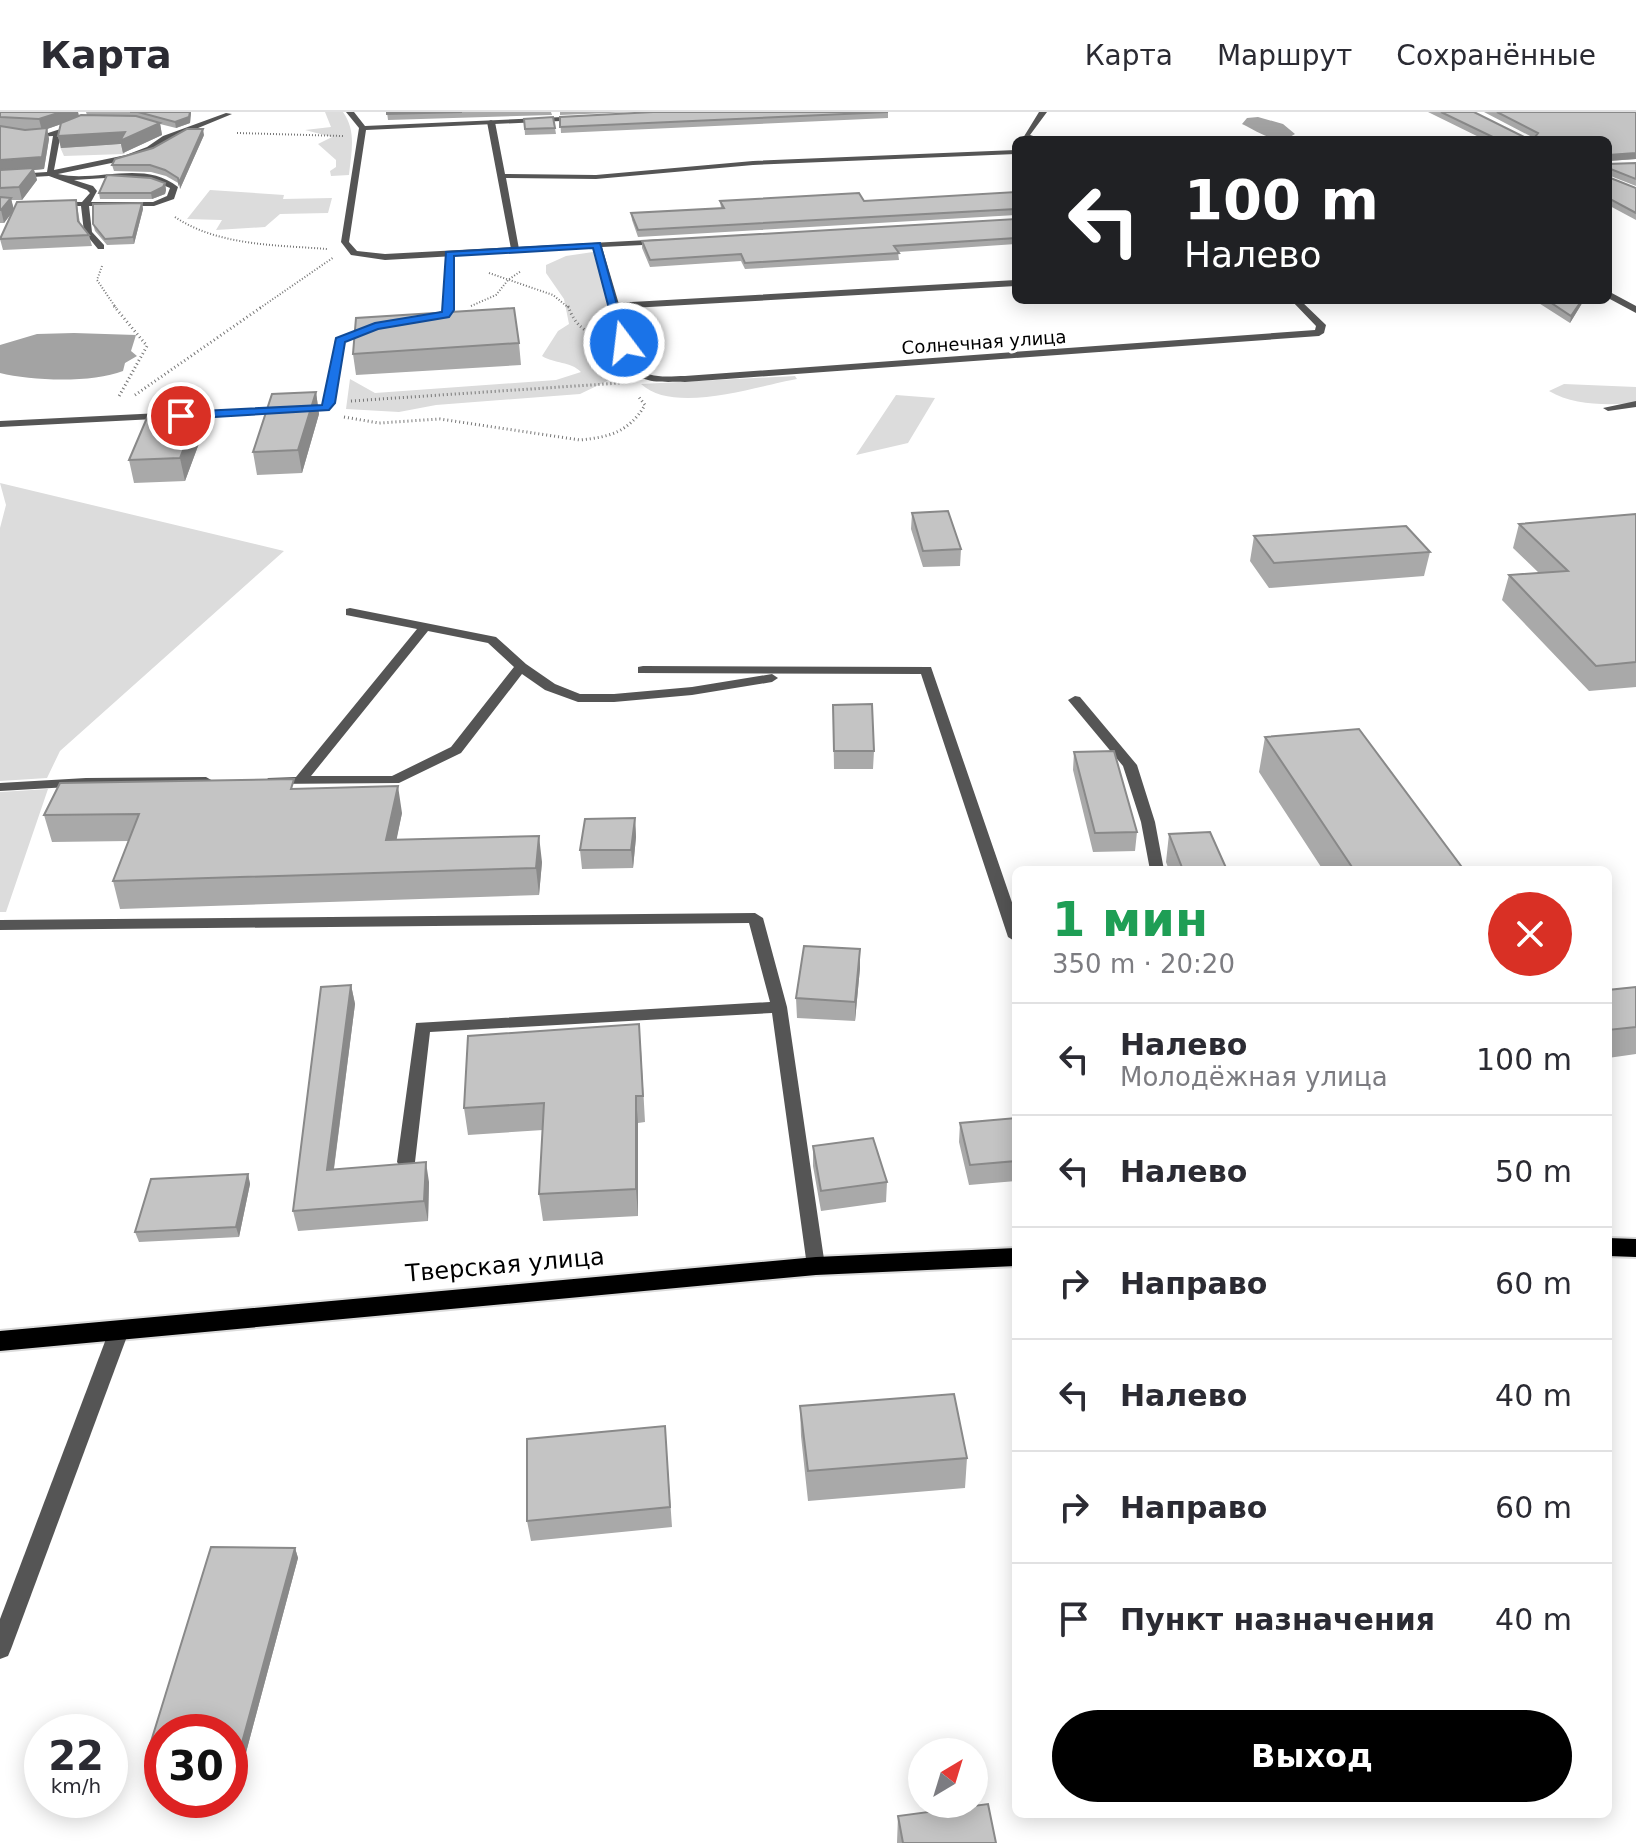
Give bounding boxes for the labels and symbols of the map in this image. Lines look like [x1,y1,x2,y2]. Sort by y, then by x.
position arrow [582,301,666,385]
street label: Солнечная улица [901,326,1067,358]
pin [147,382,215,450]
street label: Тверская улица [403,1242,606,1288]
speed limit sign: 30 [144,1714,248,1818]
north arrow [908,1738,988,1818]

